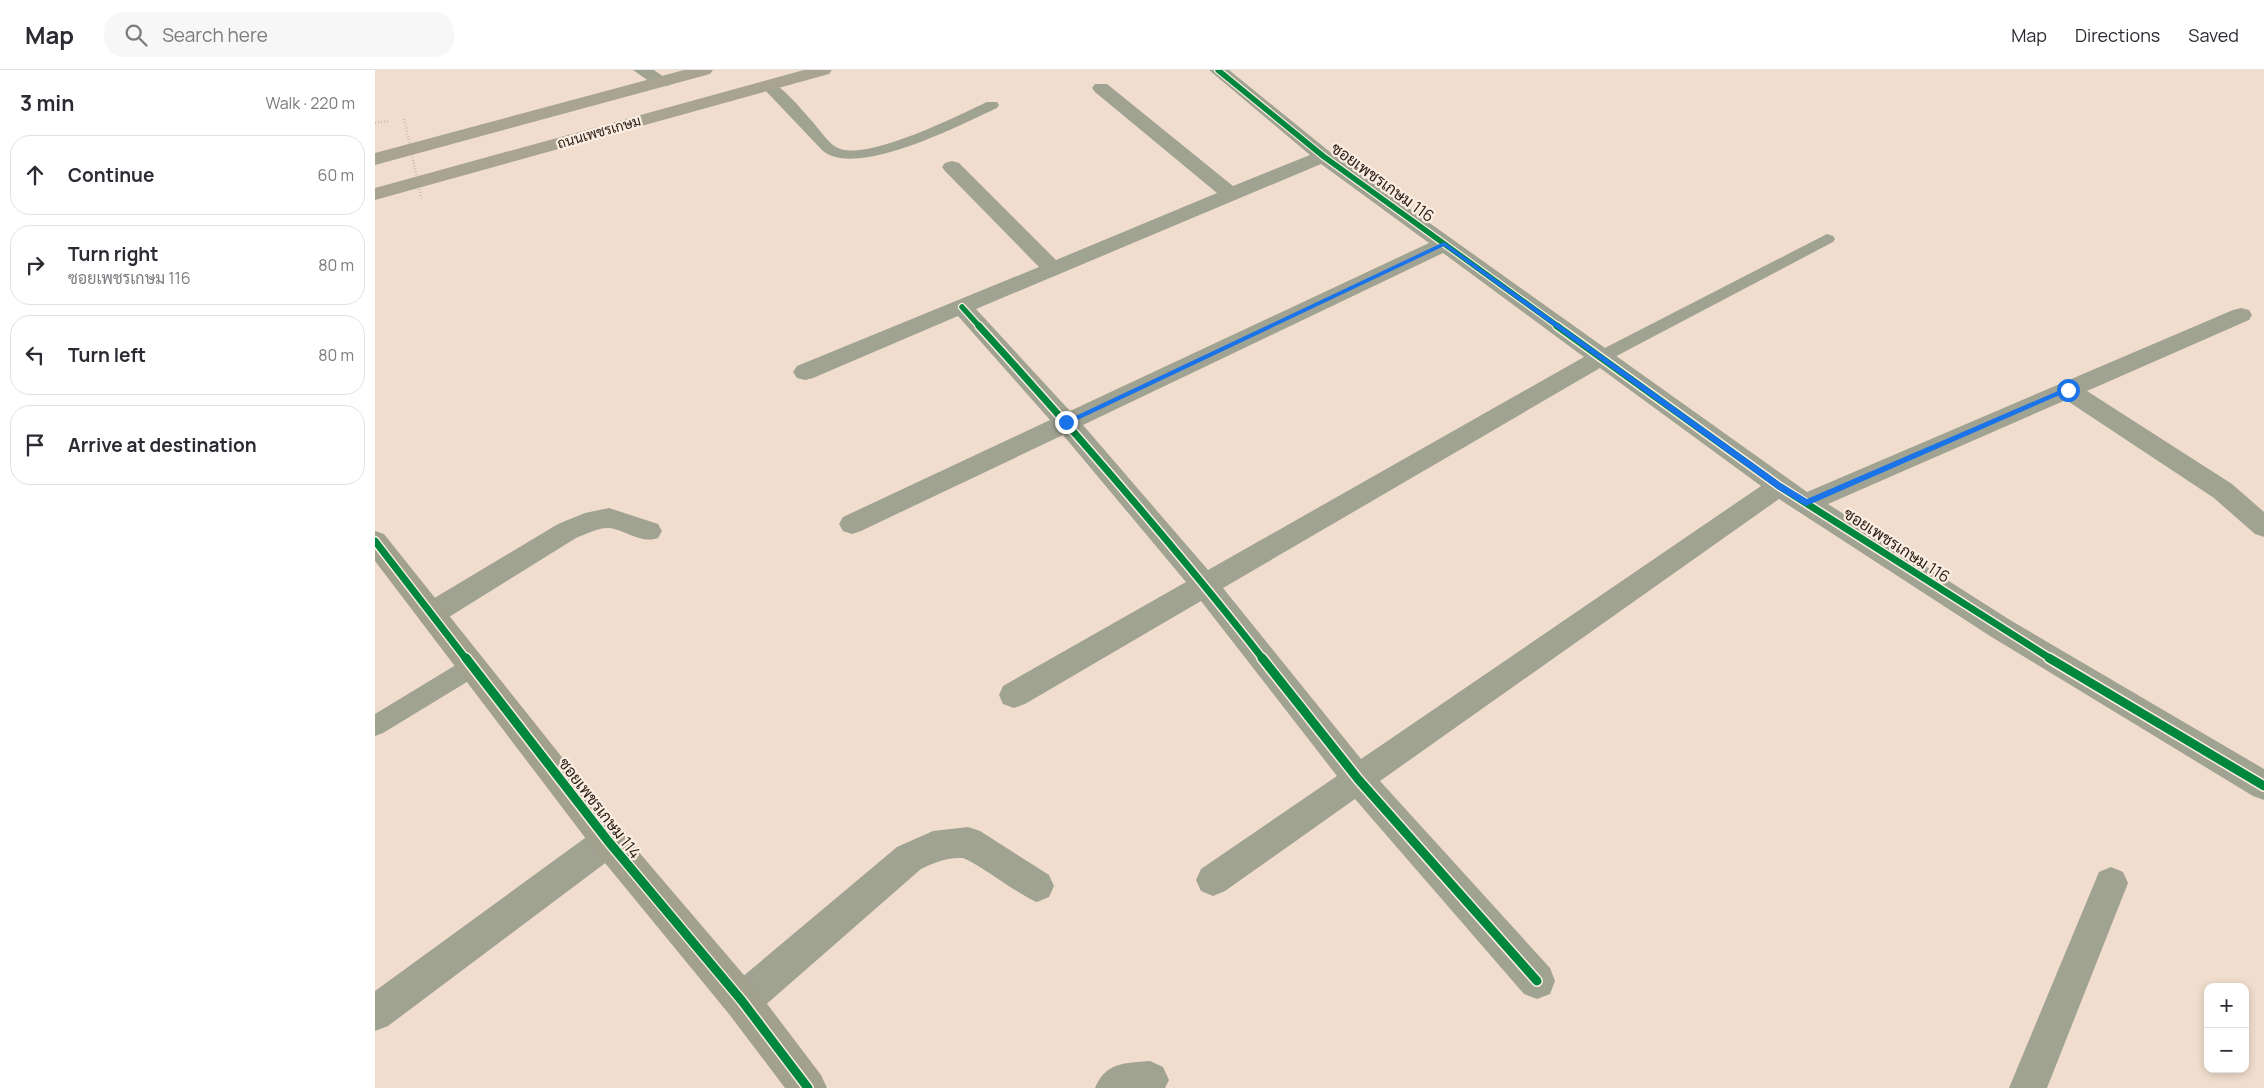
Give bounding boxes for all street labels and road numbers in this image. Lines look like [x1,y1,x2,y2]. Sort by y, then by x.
street label: ถนนเพชรเกษม [555,111,643,153]
street label: ซอยเพชรเกษม 116 [1327,137,1439,227]
street label: ซอยเพชรเกษม 116 [1840,502,1954,588]
street label: ซอยเพชรเกษม 114 [554,753,646,863]

